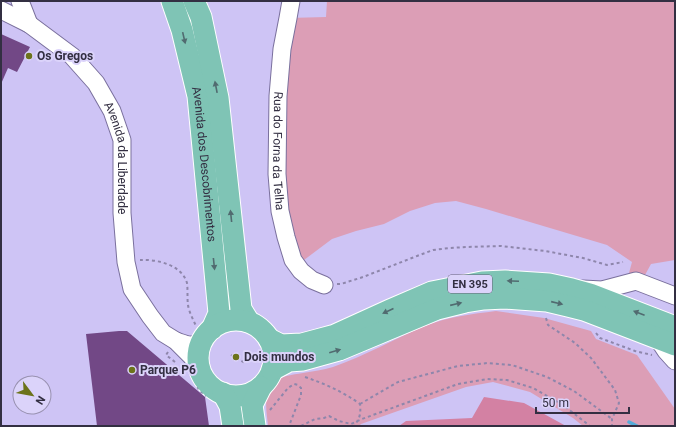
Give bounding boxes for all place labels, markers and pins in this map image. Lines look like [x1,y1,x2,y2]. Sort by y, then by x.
place label: Os Gregos [37,49,93,63]
marker: Os Gregos [24,51,34,61]
place label: Dois mundos [244,350,314,364]
marker: Dois mundos [231,352,241,362]
place label: Parque P6 [140,363,196,377]
marker: Parque P6 [127,365,137,375]

